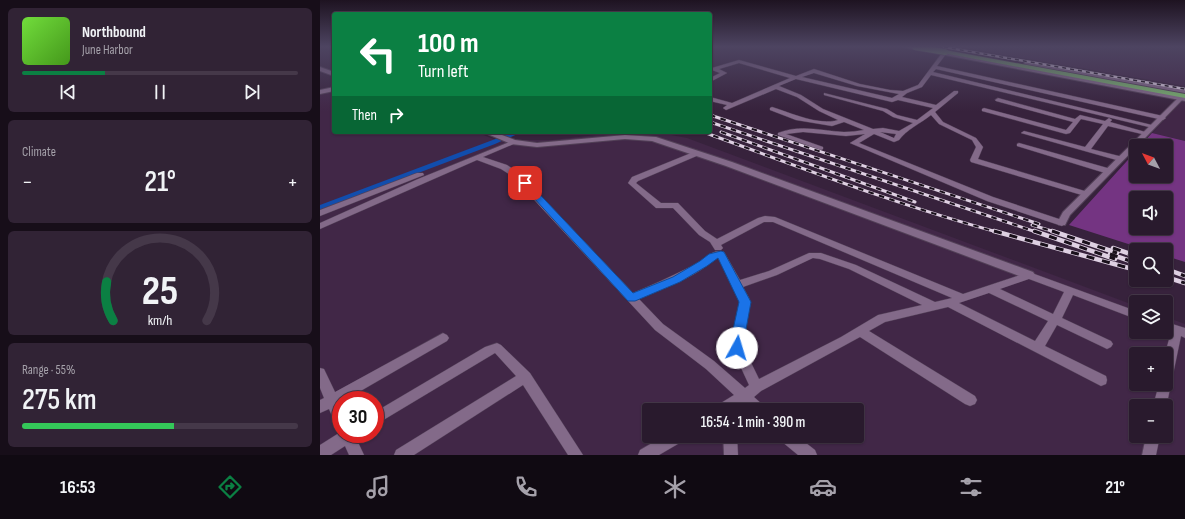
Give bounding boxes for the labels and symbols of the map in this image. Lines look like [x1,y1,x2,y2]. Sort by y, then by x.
north arrow [1129,139,1173,183]
pin [508,166,542,200]
position arrow [716,327,758,369]
speed limit sign: 30 [332,391,384,443]

